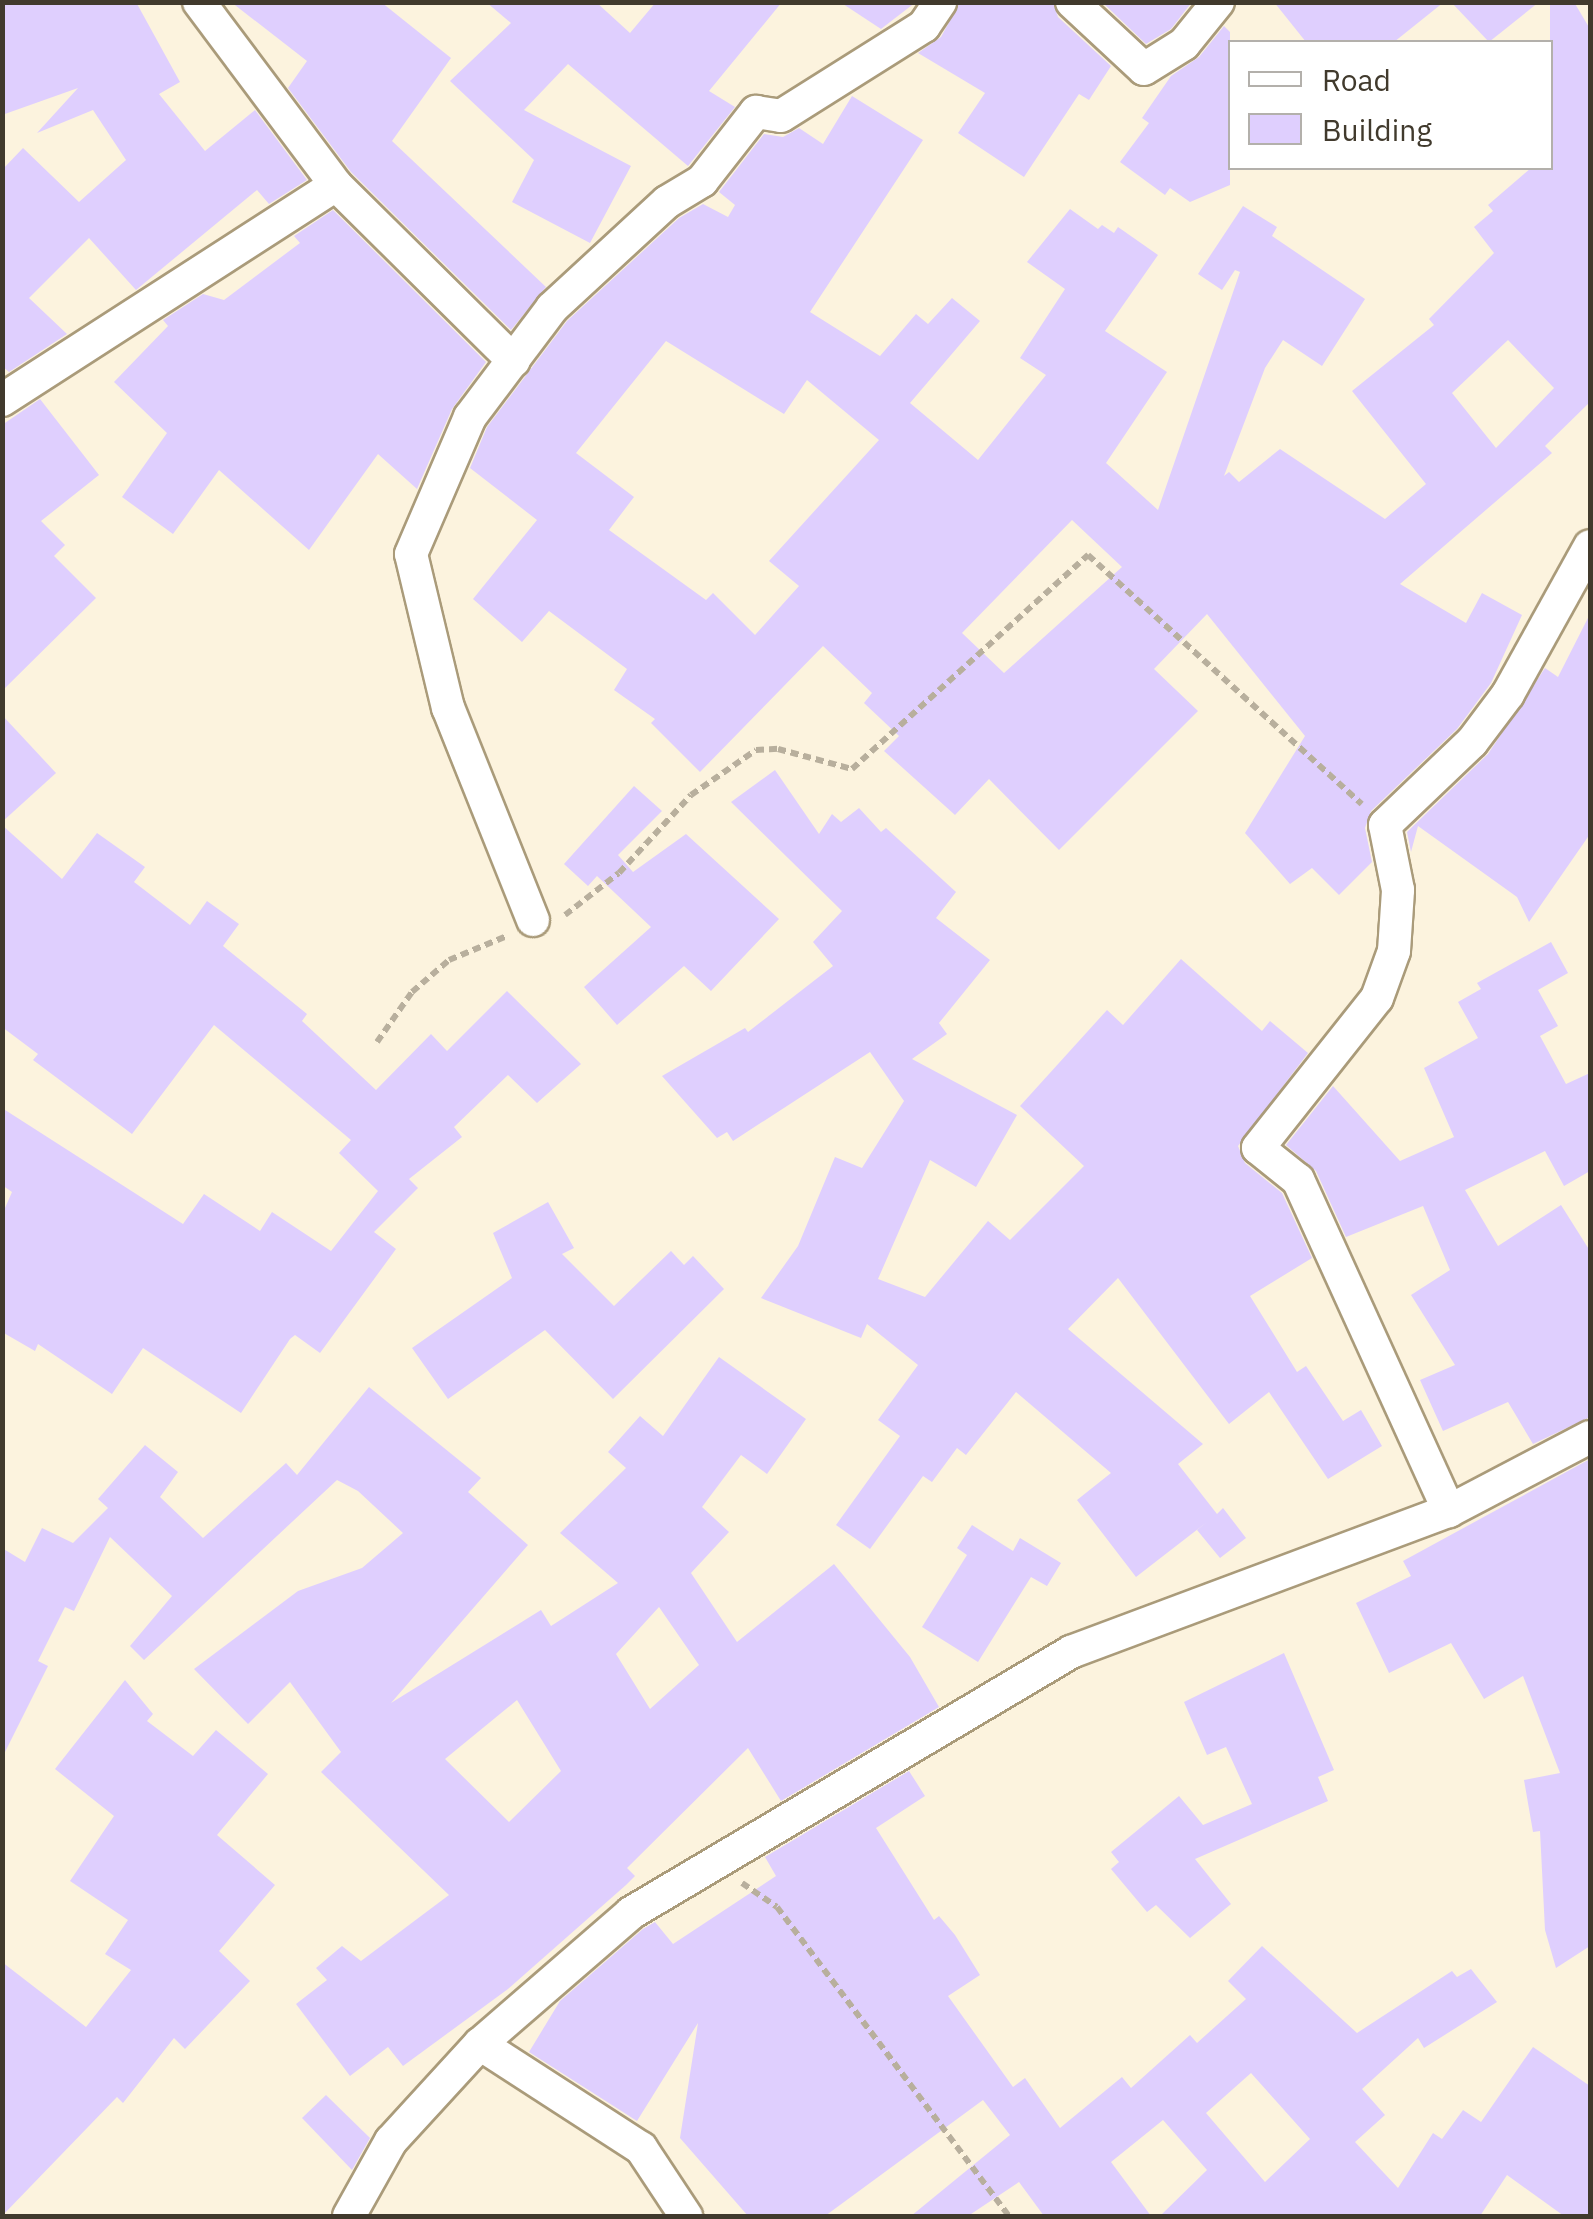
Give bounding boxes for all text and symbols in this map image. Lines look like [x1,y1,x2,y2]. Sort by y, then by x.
legend [1228,40,1553,170]
text: Road [1322,60,1391,99]
text: Building [1322,110,1432,149]

